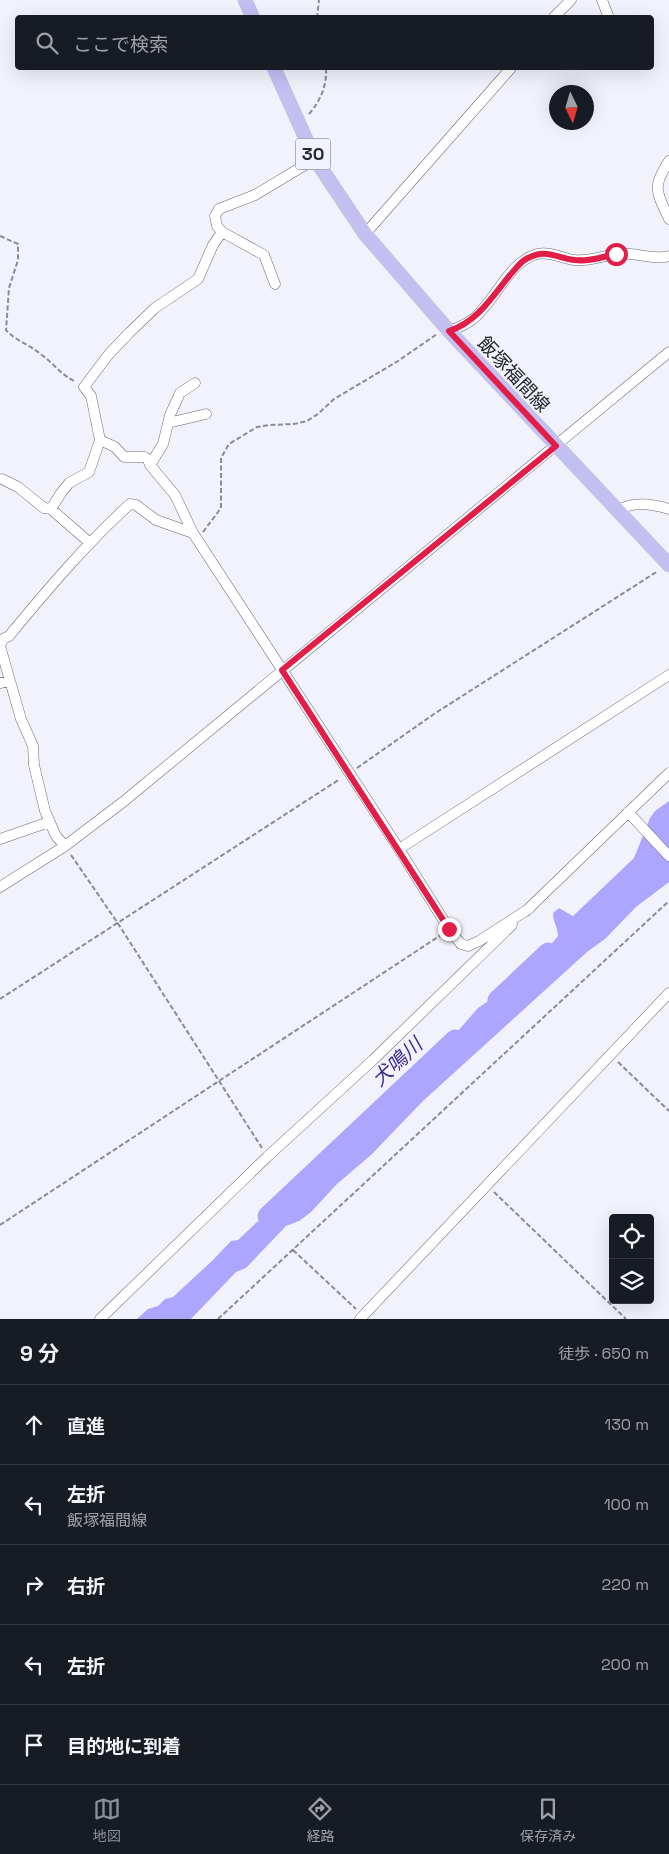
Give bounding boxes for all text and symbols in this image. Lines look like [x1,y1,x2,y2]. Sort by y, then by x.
search box [15,15,654,70]
icon: search [33,29,61,57]
text: ここで検索 [73,32,168,57]
north arrow [549,85,594,130]
road number: 30 [296,138,330,170]
route start [605,243,628,266]
street label: 飯塚福間線 [472,331,555,418]
route end [438,918,461,941]
water label: 犬鳴川 [366,1031,429,1092]
map controls [609,1214,654,1304]
button: locate [609,1214,654,1259]
button: layers [609,1259,654,1304]
text: 9 分 [20,1340,59,1367]
text: 徒歩 · 650 m [558,1343,649,1364]
icon: ahead [20,1411,48,1439]
text: 直進 [67,1414,105,1439]
text: 130 m [605,1414,649,1435]
text: 左折 [67,1482,105,1507]
icon: left [20,1491,48,1519]
text: 100 m [604,1494,649,1515]
text: 飯塚福間線 [67,1510,147,1531]
icon: right [20,1571,48,1599]
text: 右折 [67,1574,105,1599]
text: 220 m [602,1574,649,1595]
icon: left [20,1651,48,1679]
text: 左折 [67,1654,105,1679]
text: 200 m [601,1654,649,1675]
icon: arrive [20,1731,48,1759]
text: 目的地に到着 [67,1734,181,1759]
tab: 地図 [93,1795,121,1845]
tab: 経路 [306,1795,334,1845]
tab: 保存済み [520,1795,576,1845]

